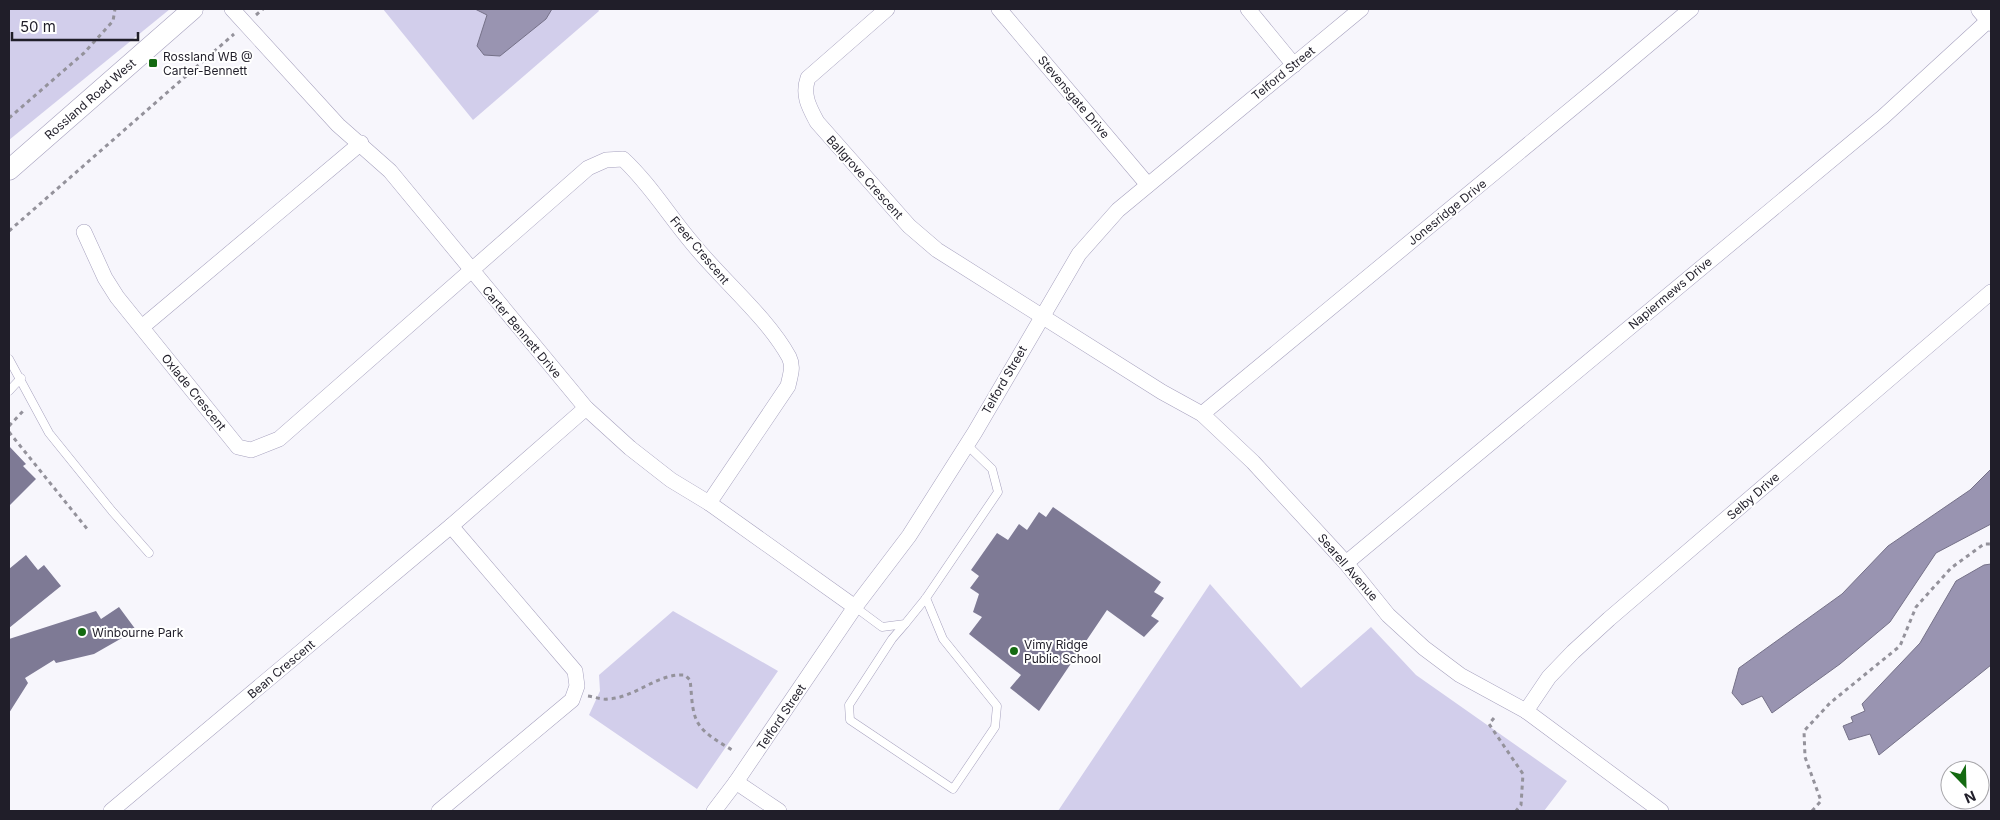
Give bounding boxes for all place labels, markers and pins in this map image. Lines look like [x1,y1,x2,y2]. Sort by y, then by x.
place label: Rossland WB @ Carter-Bennett [163,49,253,78]
marker: Rossland WB @ Carter-Bennett [147,57,159,69]
place label: Winbourne Park [92,625,184,640]
marker: Winbourne Park [76,626,88,638]
place label: Vimy Ridge Public School [1024,637,1101,666]
marker: Vimy Ridge Public School [1008,645,1020,657]

